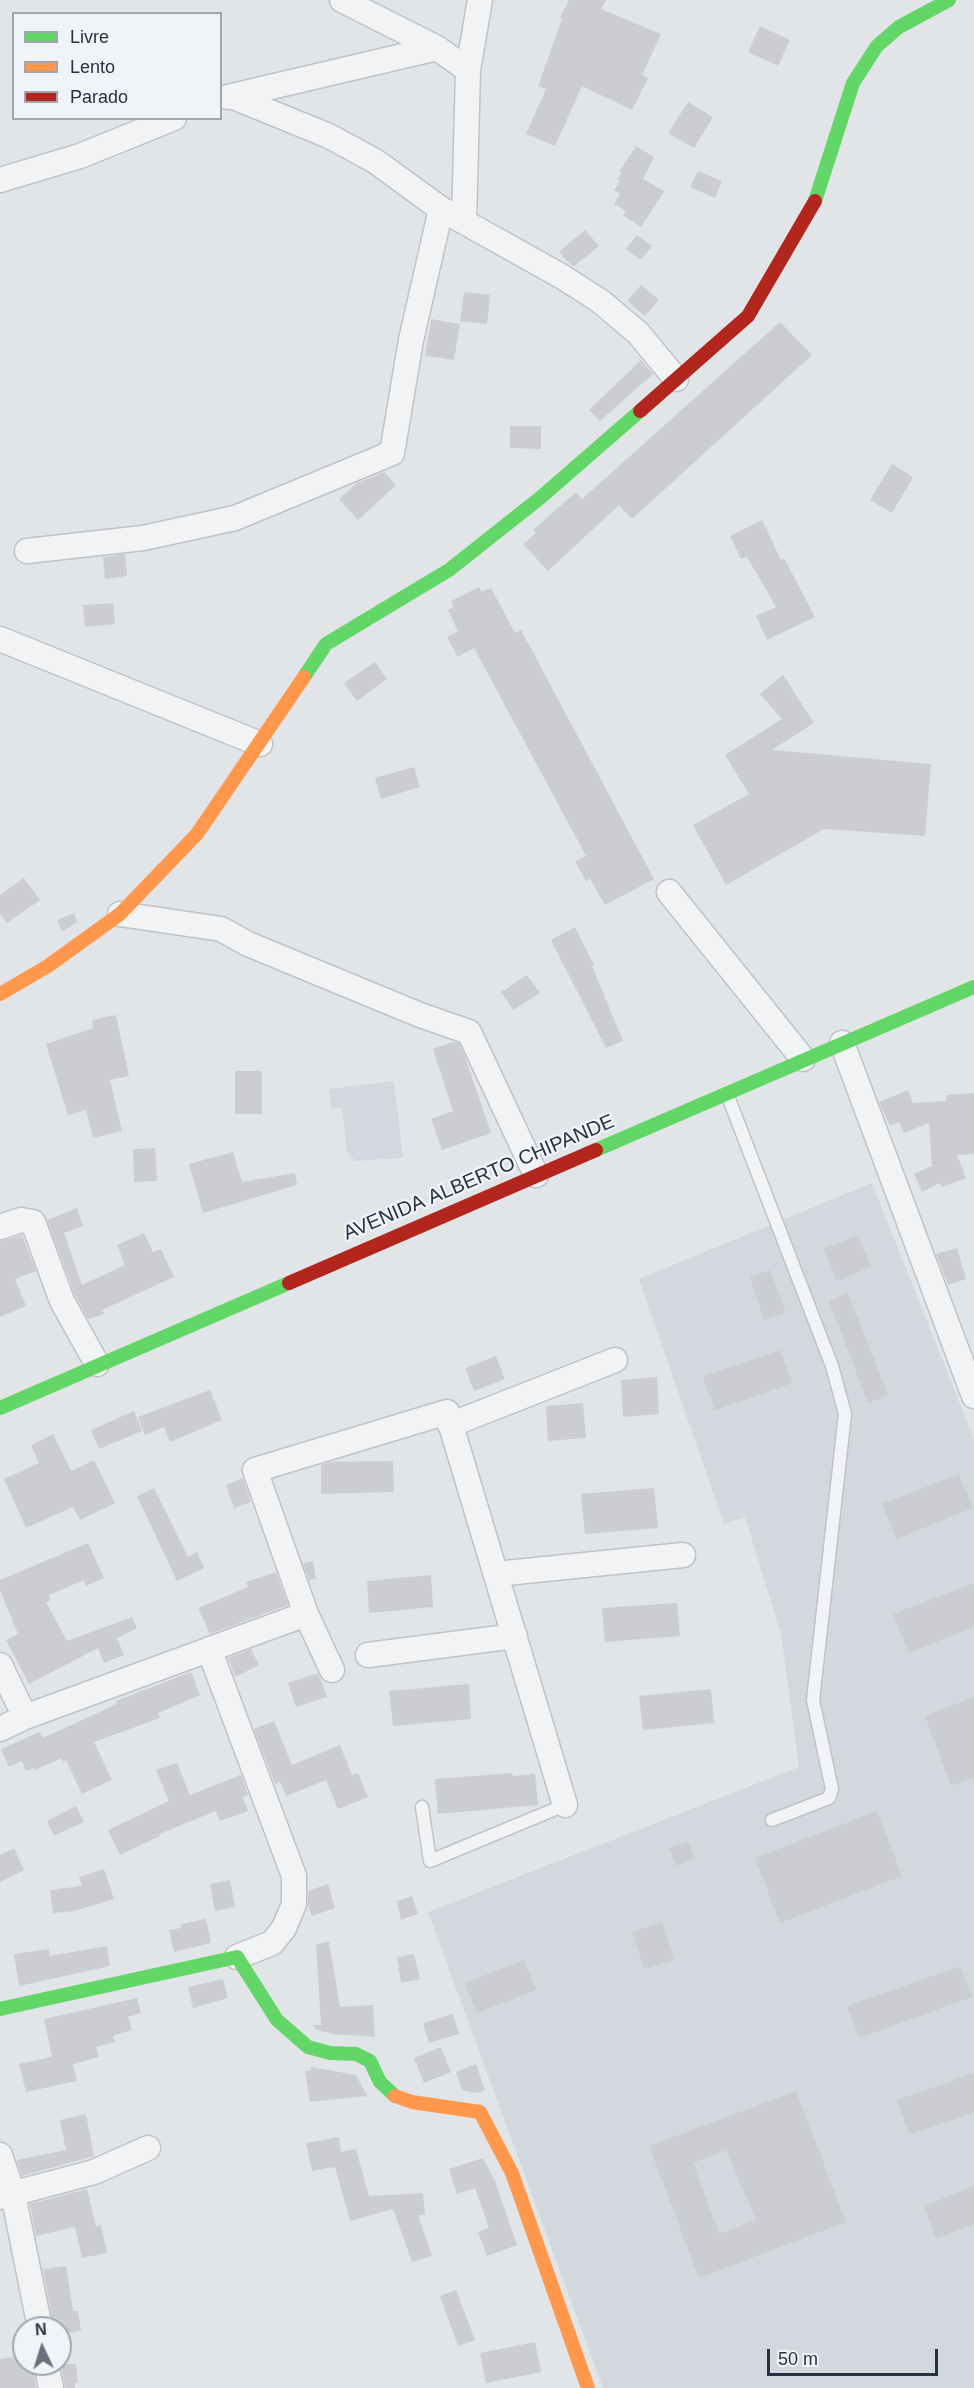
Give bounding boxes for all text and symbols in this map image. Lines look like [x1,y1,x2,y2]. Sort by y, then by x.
legend [12,12,222,120]
text: Livre [70,27,109,47]
text: Lento [70,57,115,77]
text: Parado [70,87,128,107]
street label: AVENIDA ALBERTO CHIPANDE [340,1110,618,1246]
north arrow [12,2316,72,2376]
text: N [34,2321,47,2338]
scale bar [770,2337,941,2375]
text: 50 m [778,2349,818,2369]

